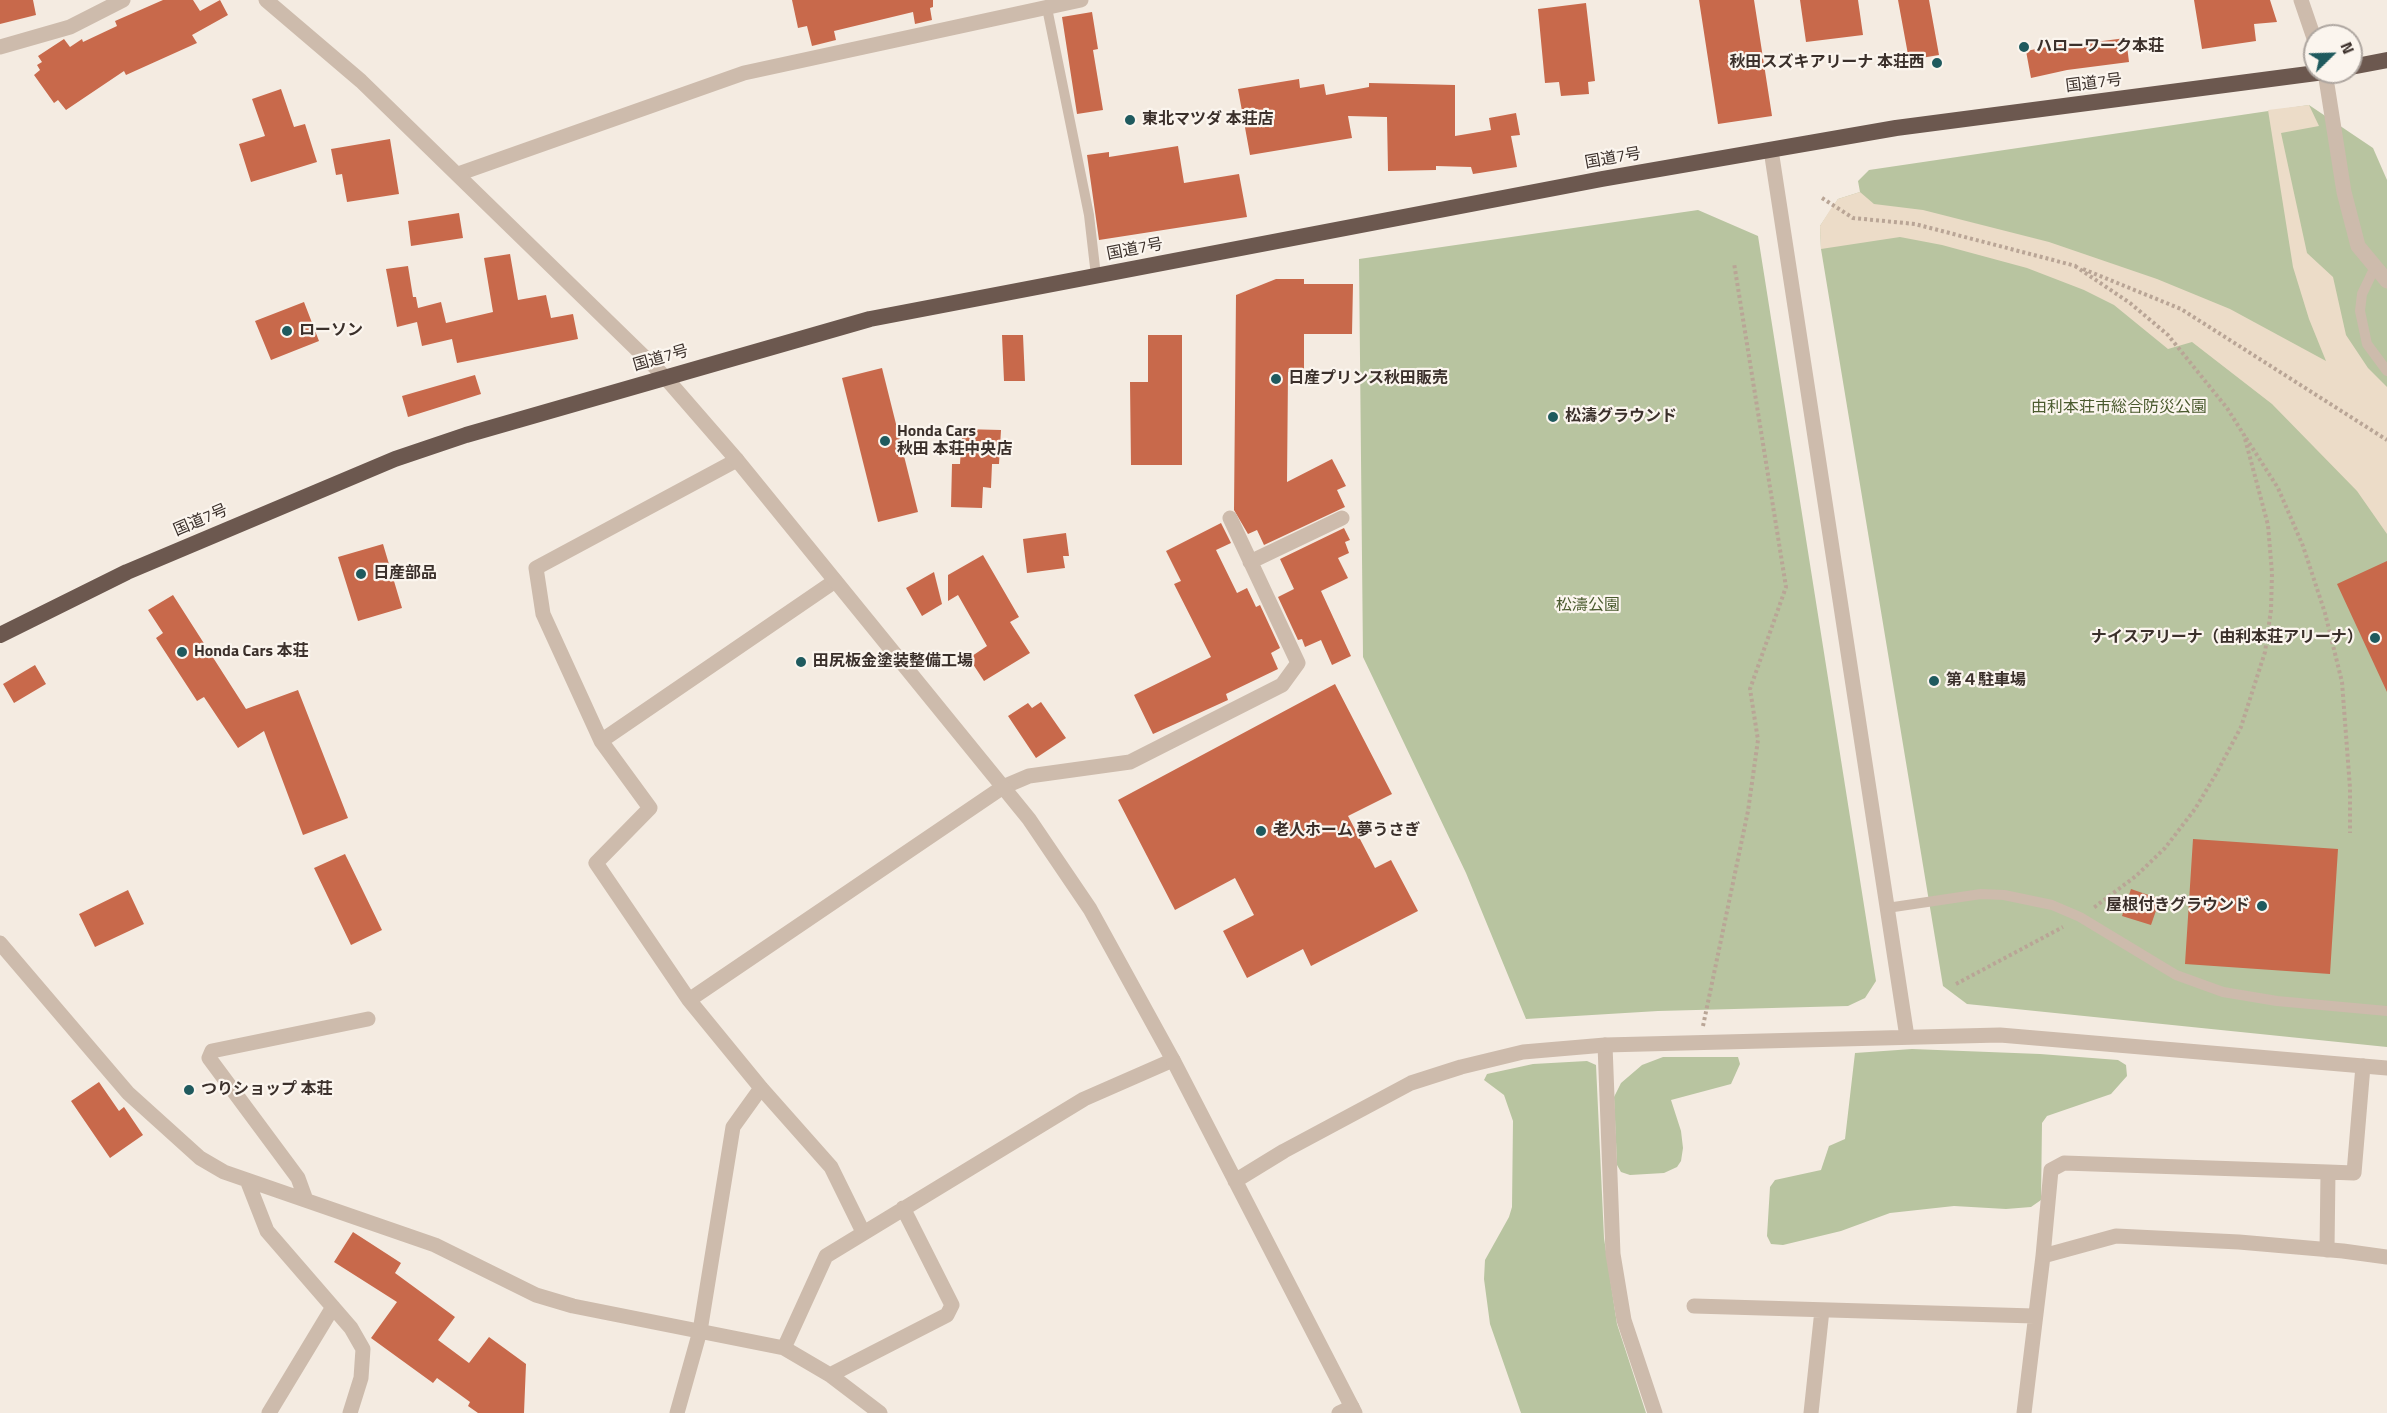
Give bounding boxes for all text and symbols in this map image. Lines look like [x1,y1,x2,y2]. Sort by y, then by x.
north arrow [2303,24,2363,84]
place label: ハローワーク本荘 [2036,37,2164,57]
text: N [2335,38,2361,58]
marker: ハローワーク本荘 [2017,40,2031,54]
place label: 秋田スズキアリーナ 本荘西 [1729,53,1925,73]
marker: 秋田スズキアリーナ 本荘西 [1930,56,1944,70]
street label: 国道7号 [2065,71,2123,97]
place label: 東北マツダ 本荘店 [1142,110,1274,130]
marker: 東北マツダ 本荘店 [1123,113,1137,127]
street label: 国道7号 [1583,145,1643,173]
street label: 国道7号 [1105,235,1165,265]
place label: ローソン [299,321,363,341]
marker: ローソン [280,324,294,338]
street label: 国道7号 [631,342,691,376]
place label: 日産プリンス秋田販売 [1288,369,1448,389]
marker: 日産プリンス秋田販売 [1269,372,1283,386]
park label: 由利本荘市総合防災公園 [2031,398,2207,418]
place label: 松濤グラウンド [1565,407,1677,427]
marker: 松濤グラウンド [1546,410,1560,424]
place label: Honda Cars 秋田 本荘中央店 [897,422,1013,460]
marker: Honda Cars 秋田 本荘中央店 [878,434,892,448]
street label: 国道7号 [171,501,231,541]
place label: 日産部品 [373,564,437,584]
marker: 日産部品 [354,567,368,581]
park label: 松濤公園 [1556,596,1620,616]
place label: ナイスアリーナ（由利本荘アリーナ） [2091,628,2363,648]
marker: ナイスアリーナ（由利本荘アリーナ） [2368,631,2382,645]
place label: Honda Cars 本荘 [194,642,308,662]
marker: Honda Cars 本荘 [175,645,189,659]
place label: 田尻板金塗装整備工場 [813,652,973,672]
marker: 田尻板金塗装整備工場 [794,655,808,669]
place label: 第４駐車場 [1946,671,2026,691]
marker: 第４駐車場 [1927,674,1941,688]
place label: 老人ホーム 夢うさぎ [1273,821,1421,841]
marker: 老人ホーム 夢うさぎ [1254,824,1268,838]
place label: 屋根付きグラウンド [2106,896,2250,916]
marker: 屋根付きグラウンド [2255,899,2269,913]
place label: つりショップ 本荘 [201,1080,333,1100]
marker: つりショップ 本荘 [182,1083,196,1097]

